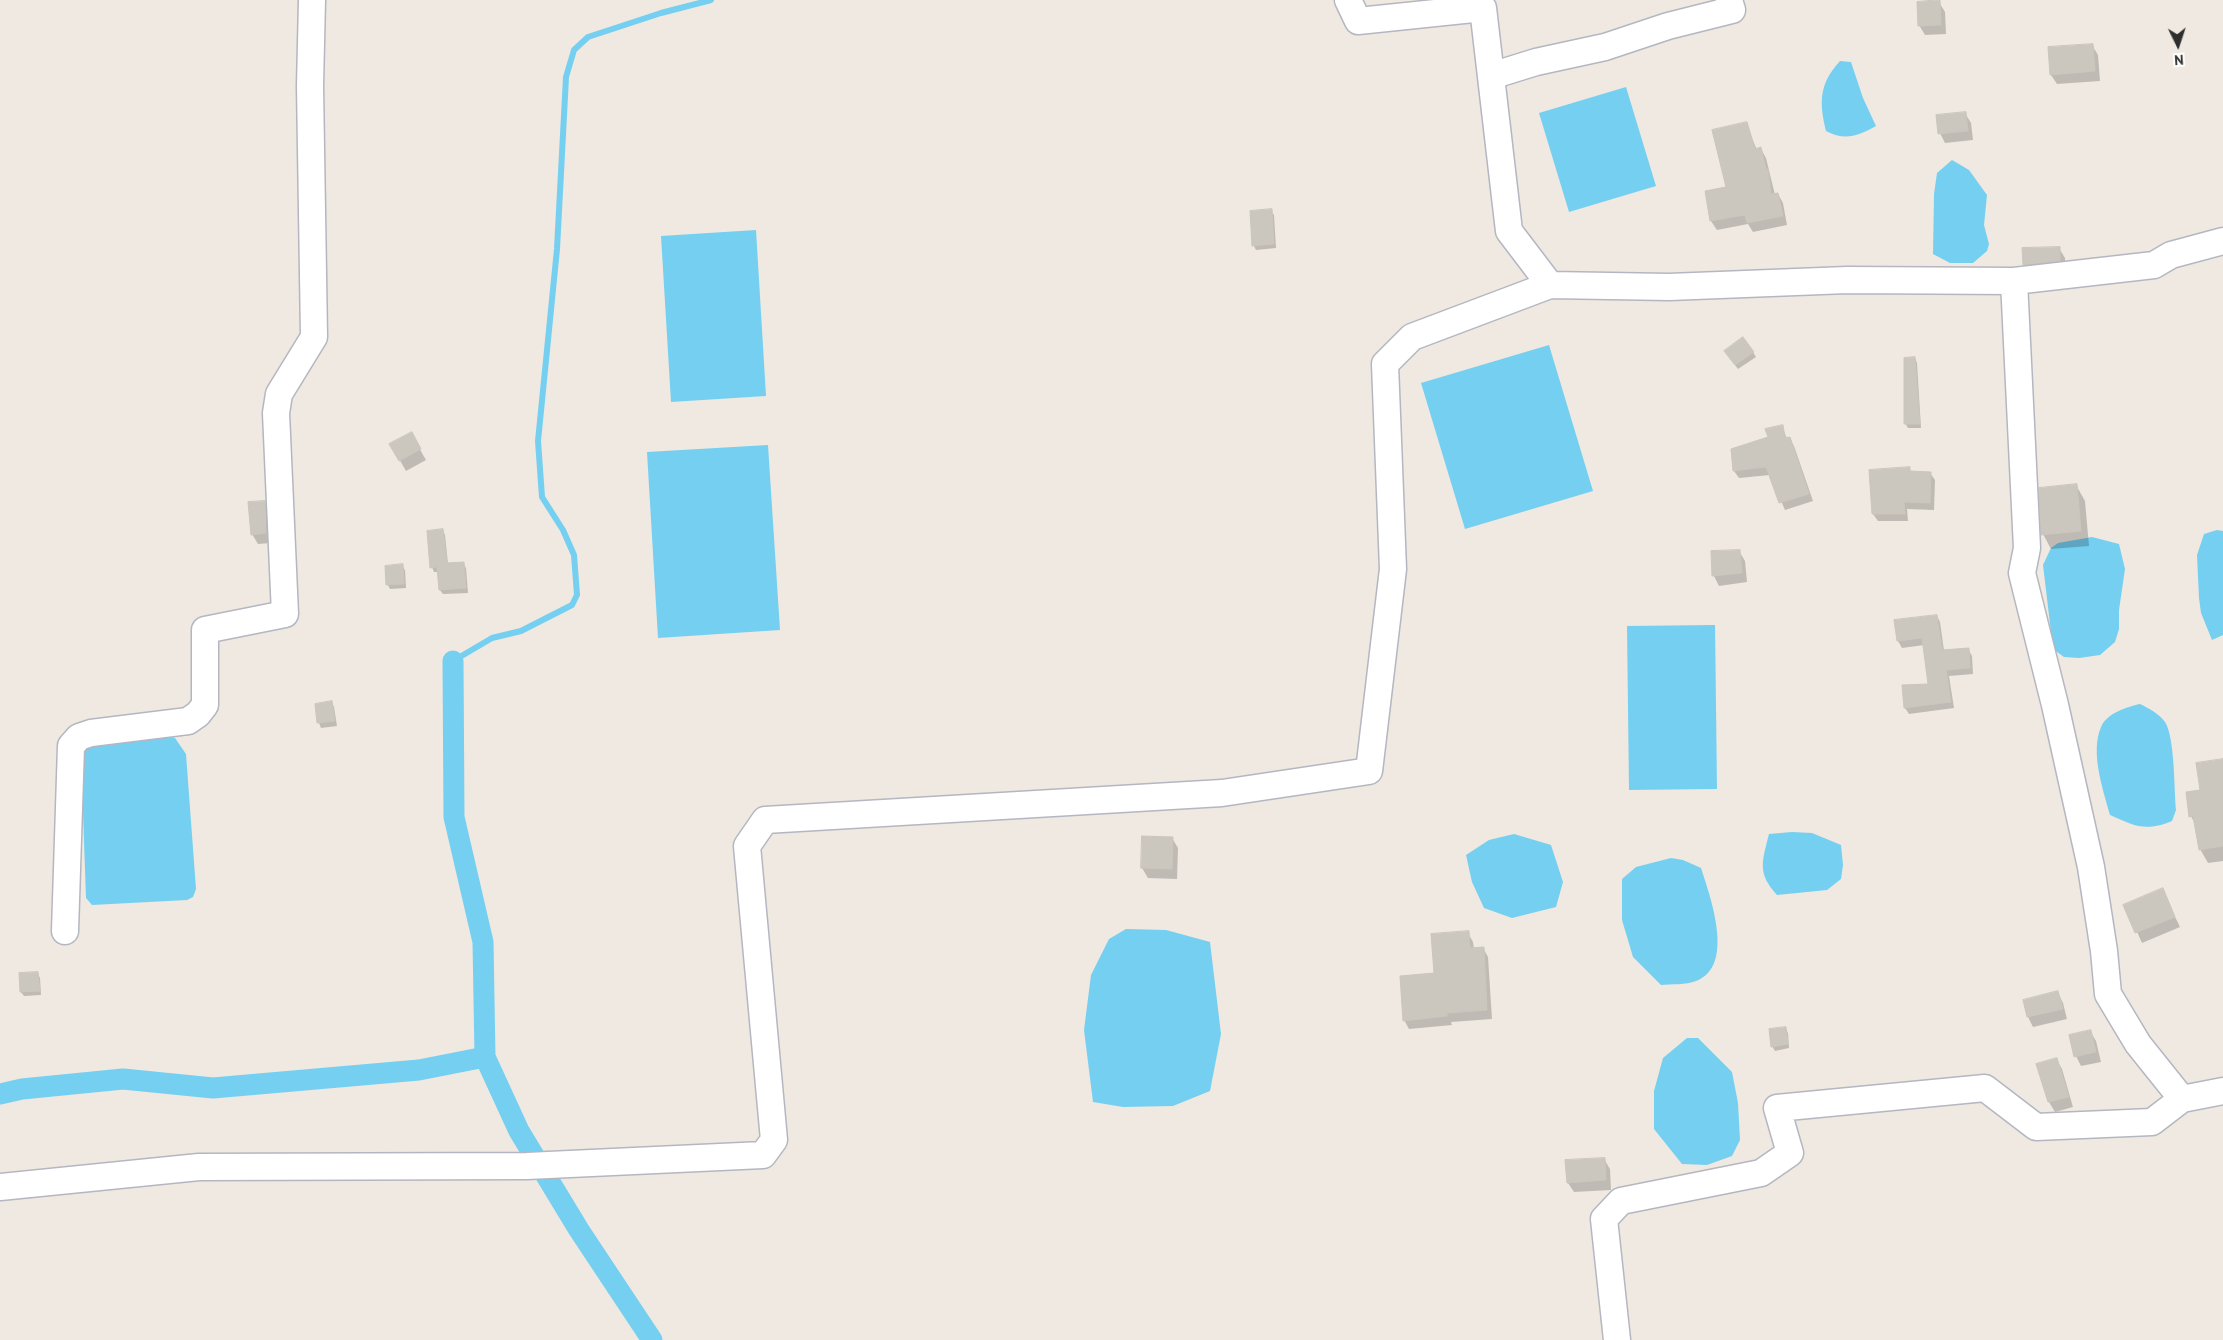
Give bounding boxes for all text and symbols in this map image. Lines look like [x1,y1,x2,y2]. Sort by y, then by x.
north arrow [2153,20,2203,70]
text: N [2174,51,2184,69]

